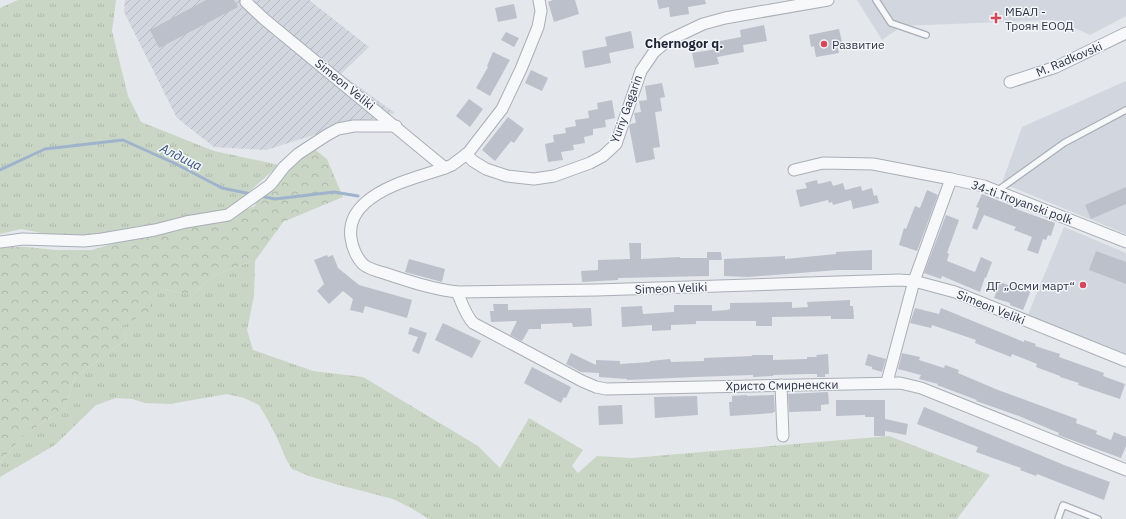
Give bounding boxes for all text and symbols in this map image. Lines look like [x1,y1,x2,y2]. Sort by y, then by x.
place label: МБАЛ - Троян ЕООД [1005,4,1074,33]
marker: МБАЛ - Троян ЕООД [990,12,1002,24]
district label: Chernogor q. [645,35,723,52]
place label: Развитие [832,37,885,52]
street label: M. Radkovski [1034,38,1104,80]
marker: Развитие [819,39,829,49]
street label: Simeon Veliki [312,55,378,113]
street label: Yuriy Gagarin [607,73,645,145]
water label: Алдица [156,139,205,174]
street label: 34-ti Troyanski polk [969,177,1075,228]
place label: ДГ „Осми март“ [986,278,1075,293]
street label: Simeon Veliki [634,279,708,297]
marker: ДГ „Осми март“ [1078,280,1088,290]
street label: Simeon Veliki [955,286,1027,328]
street label: Христо Смирненски [726,377,838,393]

